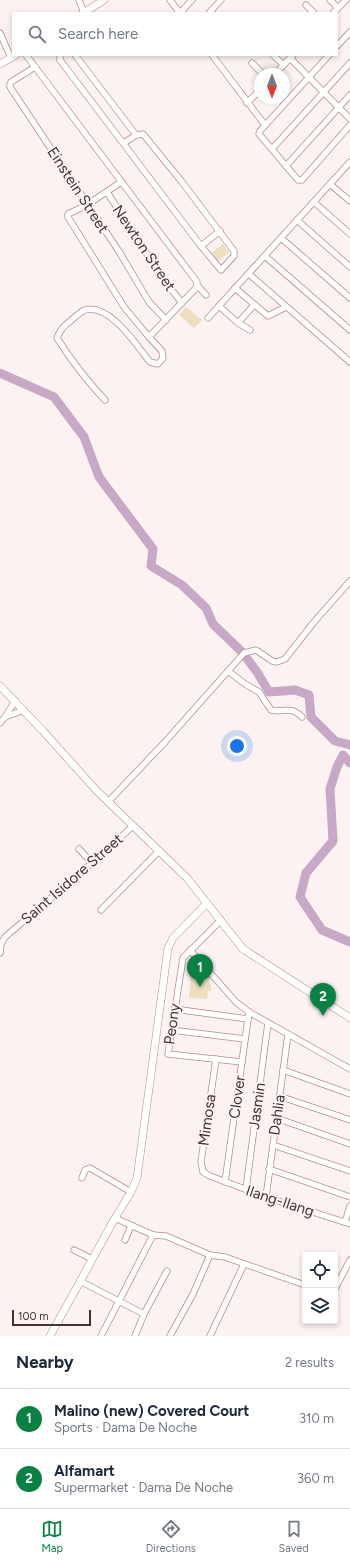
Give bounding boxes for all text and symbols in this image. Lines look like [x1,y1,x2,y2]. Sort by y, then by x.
search box [12,12,338,56]
icon: search [26,23,48,45]
text: Search here [58,25,138,43]
north arrow [254,68,290,104]
street label: Einstein Street [43,144,113,237]
street label: Newton Street [109,202,180,295]
your location [227,736,247,756]
street label: Saint Isidore Street [17,830,127,928]
pin: 1 [187,954,213,987]
pin: 2 [310,983,336,1016]
street label: Peony [160,1002,184,1046]
street label: Clover [225,1074,249,1120]
street label: Jasmin [245,1081,269,1131]
street label: Mimosa [194,1093,220,1147]
street label: Dahlia [265,1094,289,1136]
street label: Ilang-Ilang [244,1182,316,1220]
map controls [302,1252,338,1324]
button: locate [302,1252,338,1288]
button: layers [302,1288,338,1324]
scale bar [12,1308,91,1327]
text: 100 m [18,1310,49,1323]
text: Nearby [16,1352,74,1372]
text: 2 results [285,1355,334,1370]
text: Malino (new) Covered Court [54,1402,249,1420]
text: 1 [26,1411,32,1426]
text: 310 m [299,1411,334,1426]
text: Sports · Dama De Noche [54,1420,197,1435]
text: Alfamart [54,1462,115,1480]
text: 2 [25,1471,33,1486]
text: 360 m [297,1471,334,1486]
text: Supermarket · Dama De Noche [54,1480,233,1495]
tab: Map [41,1518,63,1555]
tab: Directions [146,1518,196,1555]
tab: Saved [278,1518,309,1555]

